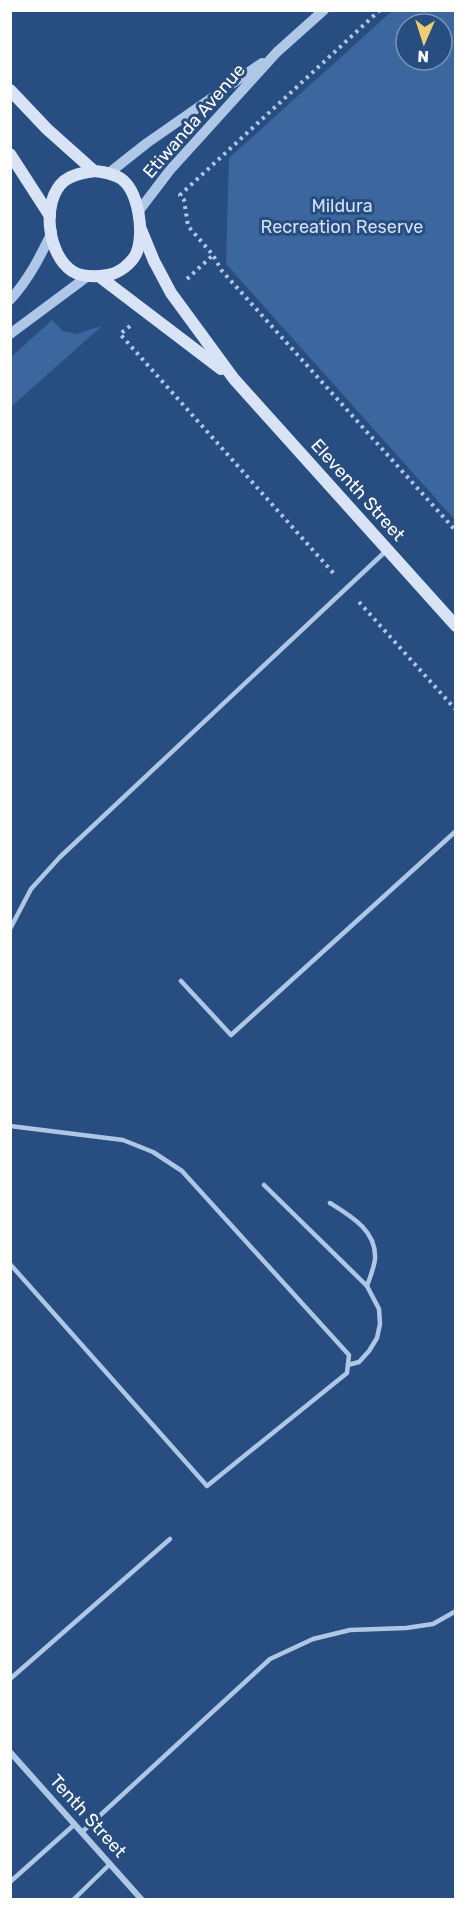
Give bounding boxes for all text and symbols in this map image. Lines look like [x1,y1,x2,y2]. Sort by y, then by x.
north arrow [394,12,454,72]
text: N [417,47,429,66]
street label: Etiwanda Avenue [138,59,250,183]
park label: Mildura Recreation Reserve [261,195,423,238]
street label: Eleventh Street [306,434,410,546]
street label: Tenth Street [45,1770,131,1862]

